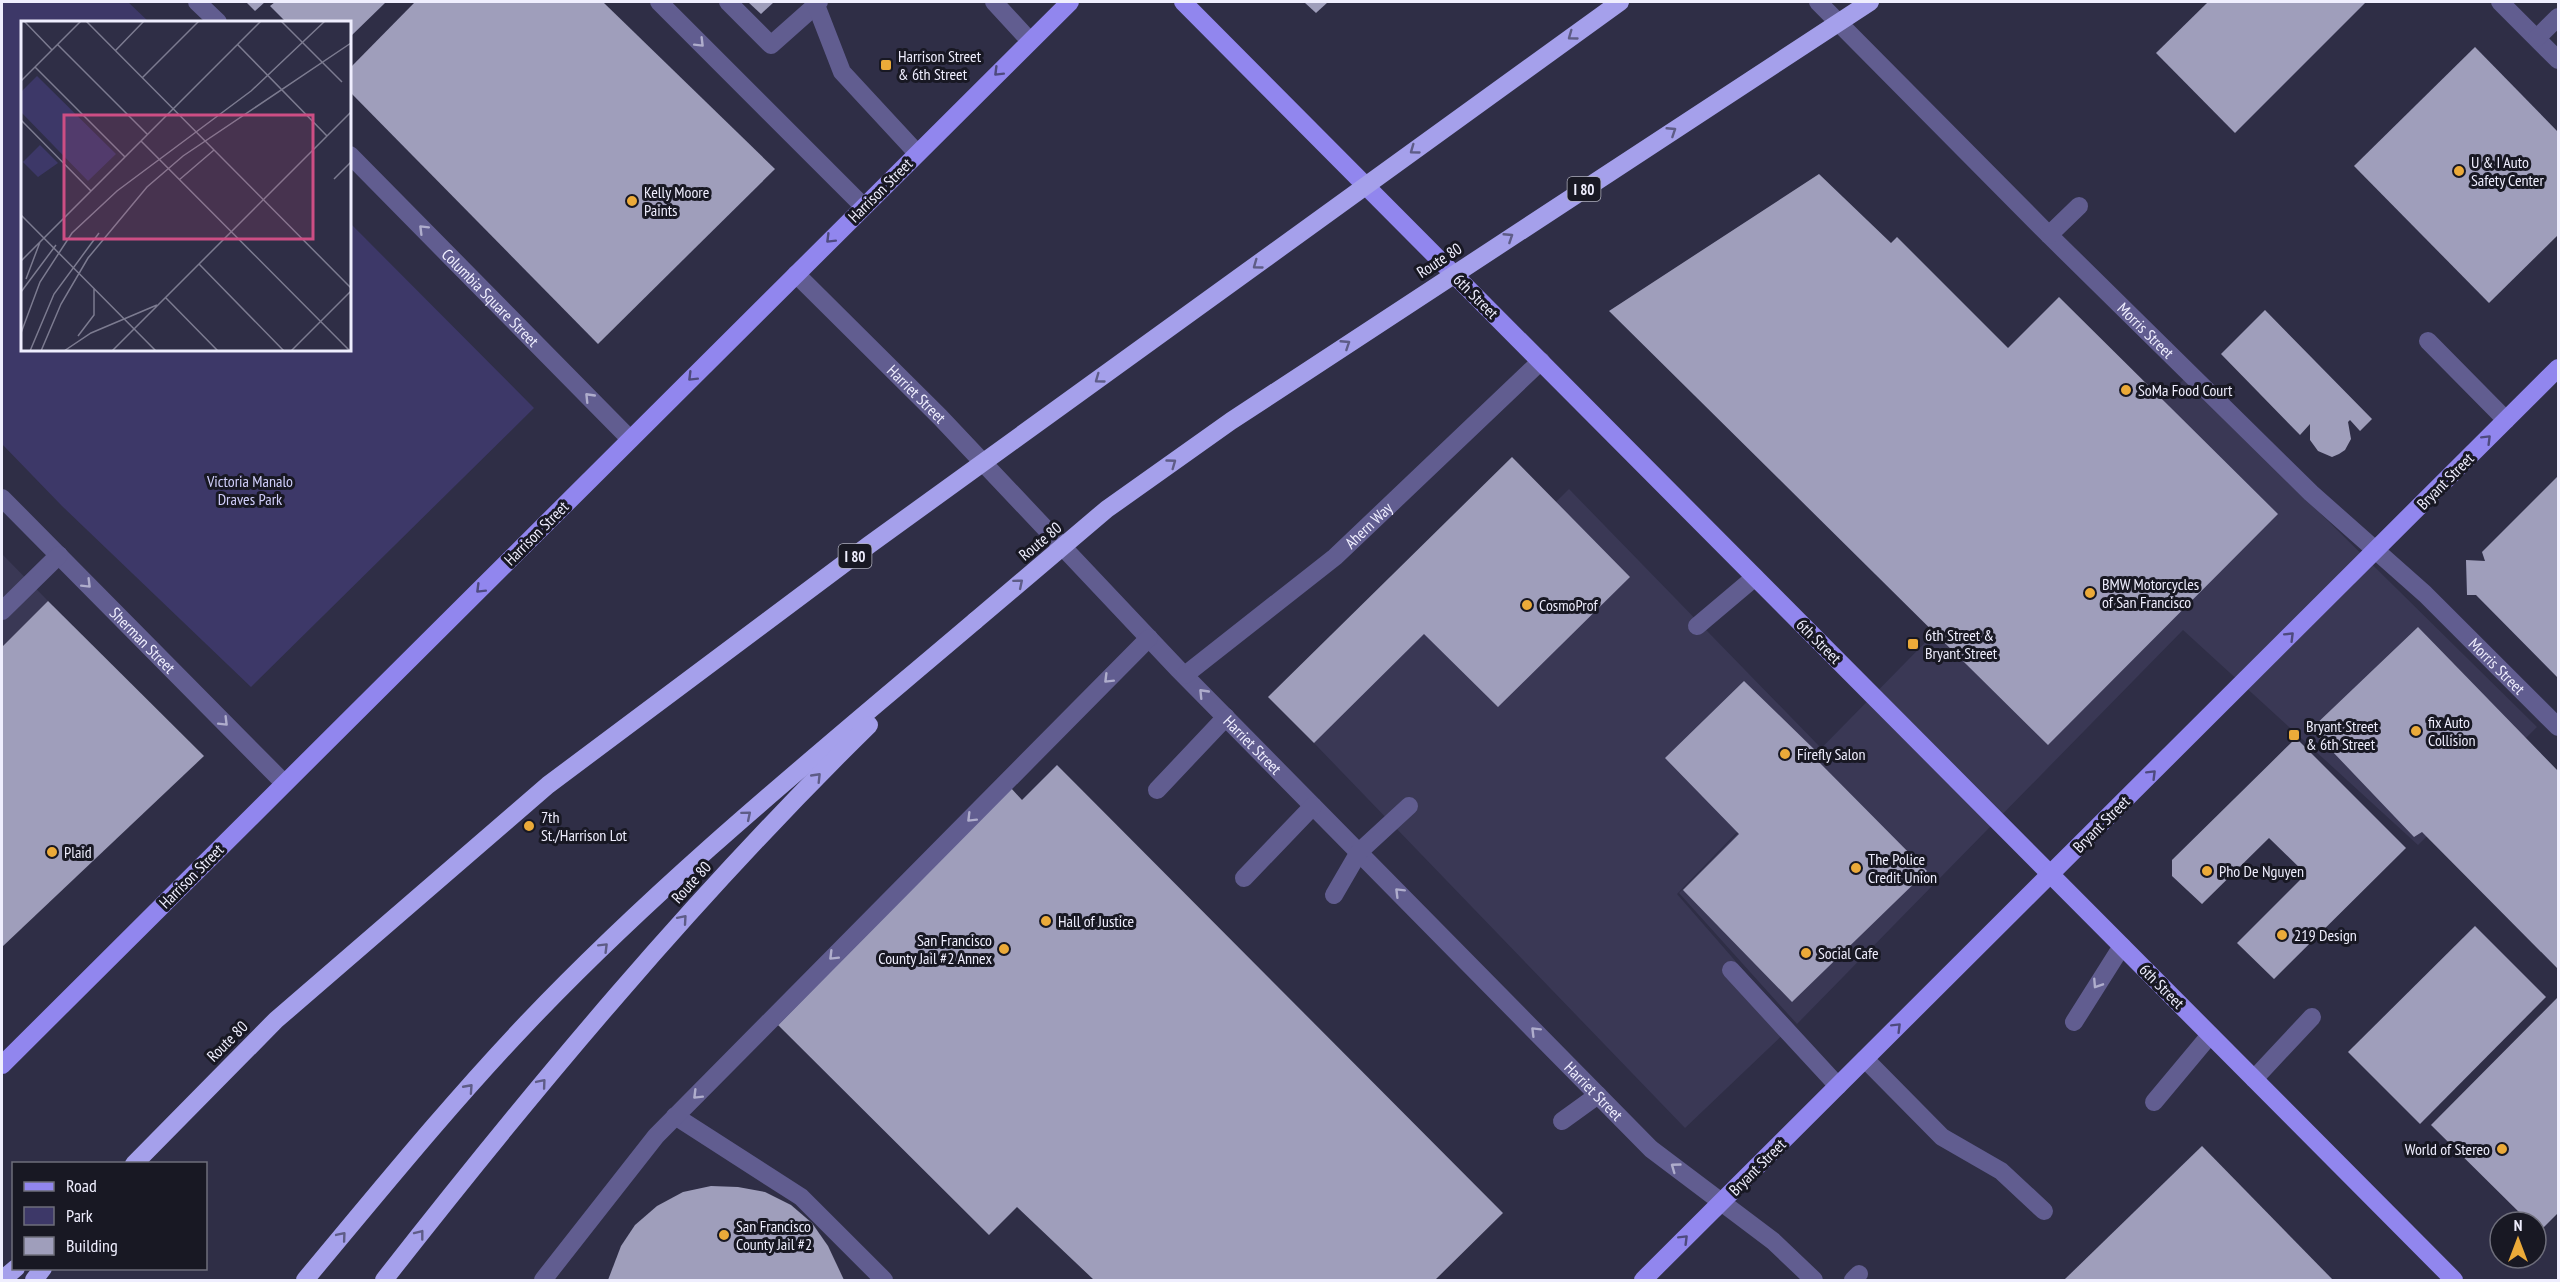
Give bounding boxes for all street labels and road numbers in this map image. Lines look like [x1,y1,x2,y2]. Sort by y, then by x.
street label: Harrison Street [844,153,917,226]
road number: I 80 [1568,177,1600,201]
street label: Route 80 [1413,238,1465,282]
street label: Columbia Square Street [438,244,544,351]
street label: 6th Street [1449,269,1503,323]
street label: Morris Street [2113,298,2179,363]
street label: Harriet Street [883,360,951,428]
street label: Bryant Street [2412,448,2478,514]
street label: Harrison Street [500,496,573,569]
street label: Ahern Way [1340,498,1397,553]
street label: Route 80 [1015,517,1065,565]
road number: I 80 [838,544,872,568]
street label: Sherman Street [106,603,180,678]
street label: 6th Street [1792,614,1846,668]
street label: Morris Street [2465,634,2530,699]
street label: Harriet Street [1219,711,1287,779]
street label: Bryant Street [2068,791,2134,857]
street label: Harrison Street [155,839,228,912]
street label: Route 80 [667,857,715,907]
street label: 6th Street [2135,959,2189,1013]
street label: Route 80 [202,1016,252,1066]
street label: Harriet Street [1560,1057,1628,1125]
street label: Bryant Street [1724,1134,1790,1200]

